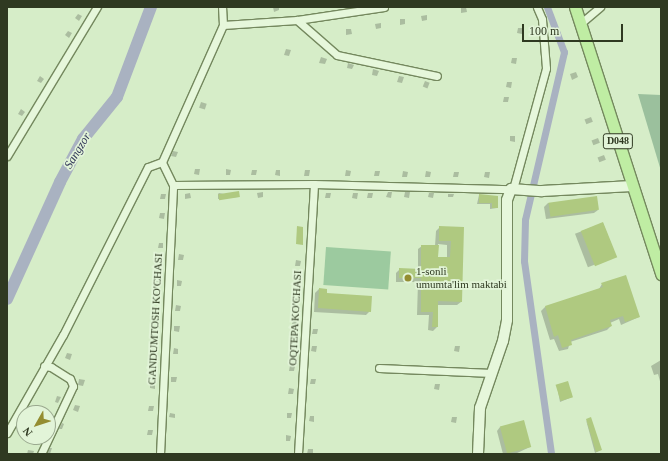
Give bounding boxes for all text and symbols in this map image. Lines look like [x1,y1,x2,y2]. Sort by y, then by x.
scale bar [524,16,625,42]
text: 100 m [529,24,559,38]
water label: Sangzor [62,130,94,172]
road number: D048 [602,133,634,149]
street label: GANDUMTOSH KO'CHASI [145,253,165,385]
place label: 1-sonli umumta'lim maktabi [416,265,507,291]
street label: OQTEPA KO'CHASI [286,270,304,366]
marker: 1-sonli umumta'lim maktabi [403,273,413,283]
north arrow [16,405,56,445]
text: N [20,425,35,439]

